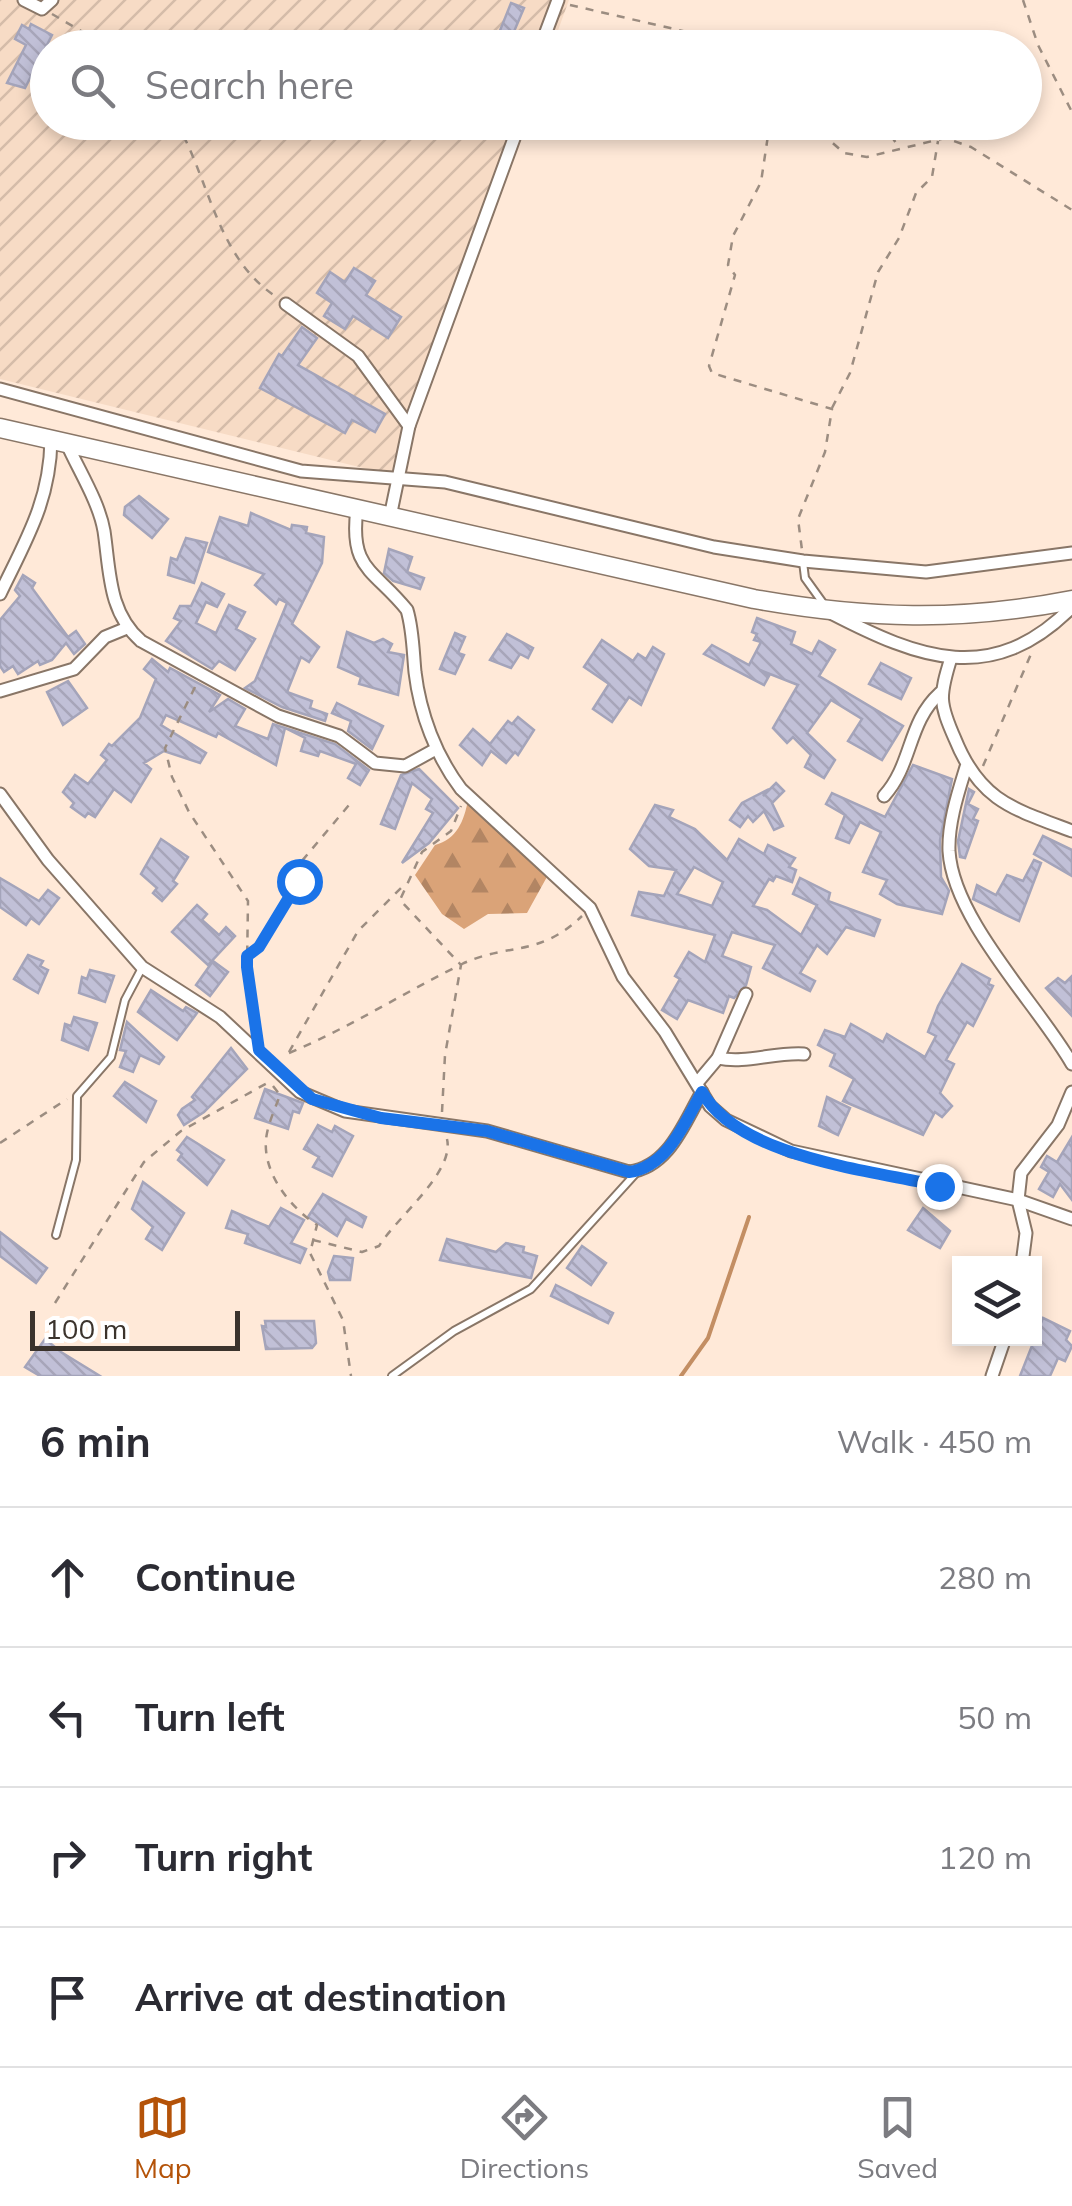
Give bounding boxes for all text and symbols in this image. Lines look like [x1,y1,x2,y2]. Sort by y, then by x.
search box [30,30,1042,140]
icon: search [65,58,120,113]
text: Search here [145,61,354,109]
route start [277,859,323,905]
route end [917,1164,963,1210]
map controls [952,1256,1042,1346]
button: layers [952,1256,1042,1346]
scale bar [30,1306,240,1350]
text: 100 m [45,1311,127,1346]
text: 6 min [40,1415,151,1468]
text: Walk · 450 m [837,1421,1032,1461]
icon: ahead [40,1550,95,1605]
text: Continue [135,1553,296,1601]
text: 280 m [938,1557,1032,1597]
icon: left [40,1690,95,1745]
text: Turn left [135,1693,285,1741]
text: 50 m [957,1697,1032,1737]
icon: right [40,1830,95,1885]
text: Turn right [135,1833,312,1881]
text: 120 m [938,1837,1032,1877]
icon: arrive [40,1970,95,2025]
text: Arrive at destination [135,1973,507,2021]
tab: Map [134,2090,192,2185]
tab: Directions [460,2090,589,2185]
tab: Saved [857,2090,938,2185]

